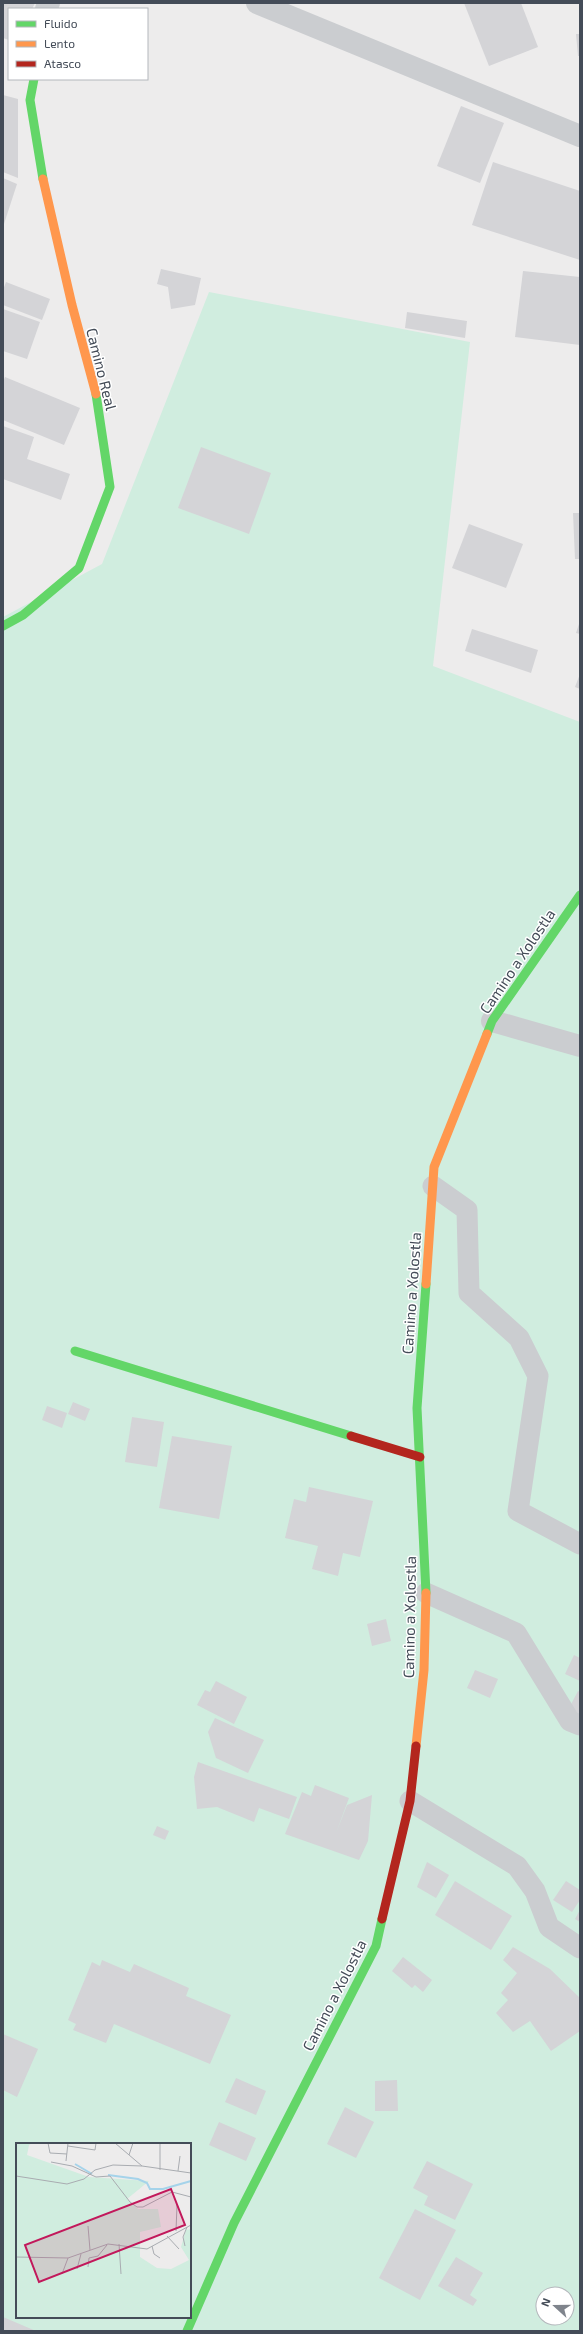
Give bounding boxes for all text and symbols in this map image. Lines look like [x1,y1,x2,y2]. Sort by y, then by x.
legend [8,8,148,80]
text: Fluido [44,16,78,30]
text: Lento [44,36,75,50]
text: Atasco [44,56,81,70]
street label: Camino Real [83,326,121,413]
street label: Camino a Xolostla [475,905,559,1017]
street label: Camino a Xolostla [398,1231,424,1355]
street label: Camino a Xolostla [399,1556,419,1678]
street label: Camino a Xolostla [298,1936,370,2054]
inset map [16,2143,191,2318]
north arrow [535,2286,575,2326]
text: N [538,2296,553,2308]

